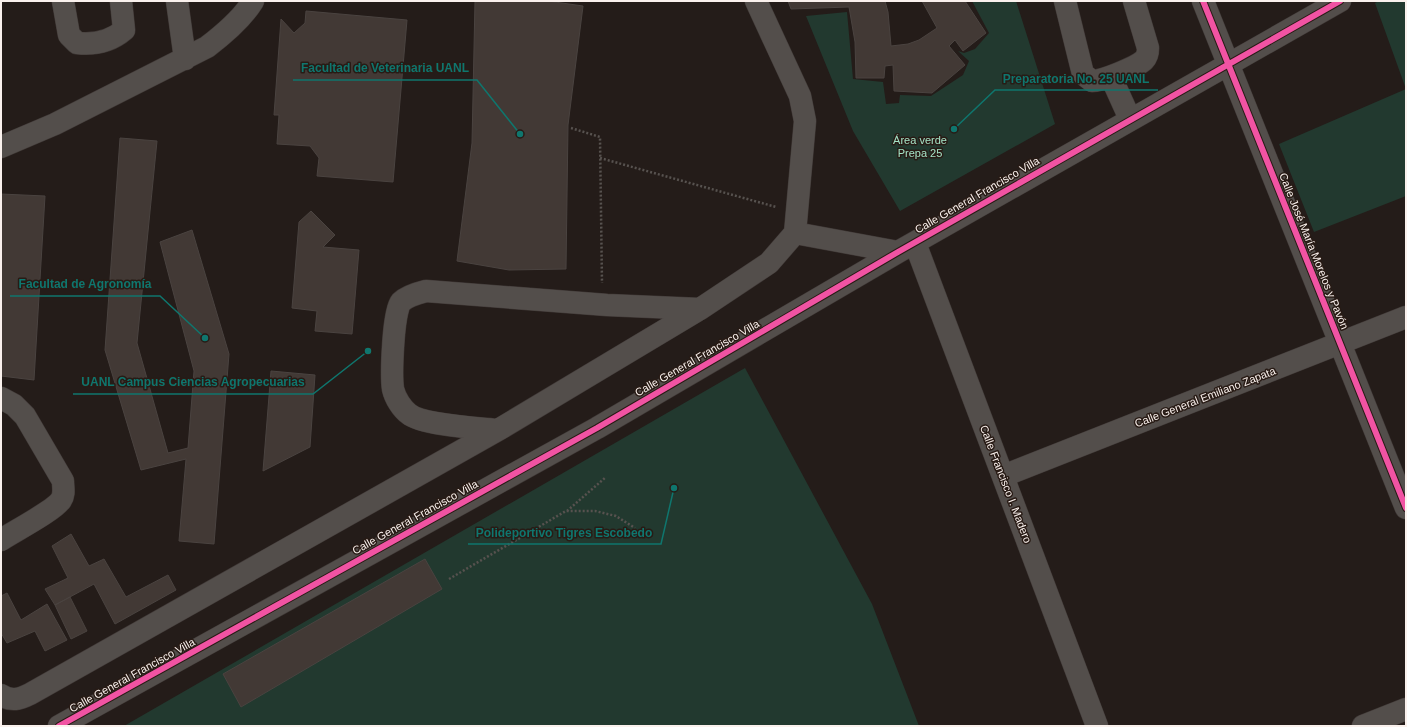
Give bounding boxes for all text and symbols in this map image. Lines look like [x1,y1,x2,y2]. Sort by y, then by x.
callout: Facultad de Veterinaria UANL [293,56,477,80]
text: Facultad de Veterinaria UANL [301,61,469,75]
callout: Preparatoria No. 25 UANL [995,66,1158,90]
text: Preparatoria No. 25 UANL [1003,72,1149,86]
park label: Área verde Prepa 25 [893,134,947,159]
street label: Calle General Francisco Villa [913,154,1042,236]
street label: Calle José María Morelos y Pavón [1277,171,1351,331]
callout: Facultad de Agronomía [10,272,160,296]
text: Facultad de Agronomía [19,277,152,291]
street label: Calle General Francisco Villa [633,317,762,399]
street label: Calle General Emiliano Zapata [1133,364,1278,429]
callout: UANL Campus Ciencias Agropecuarias [73,370,313,394]
text: UANL Campus Ciencias Agropecuarias [81,375,305,389]
street label: Calle Francisco I. Madero [978,423,1034,545]
street label: Calle General Francisco Villa [350,477,481,557]
callout: Polideportivo Tigres Escobedo [468,520,661,544]
text: Polideportivo Tigres Escobedo [476,526,652,540]
street label: Calle General Francisco Villa [67,635,198,715]

